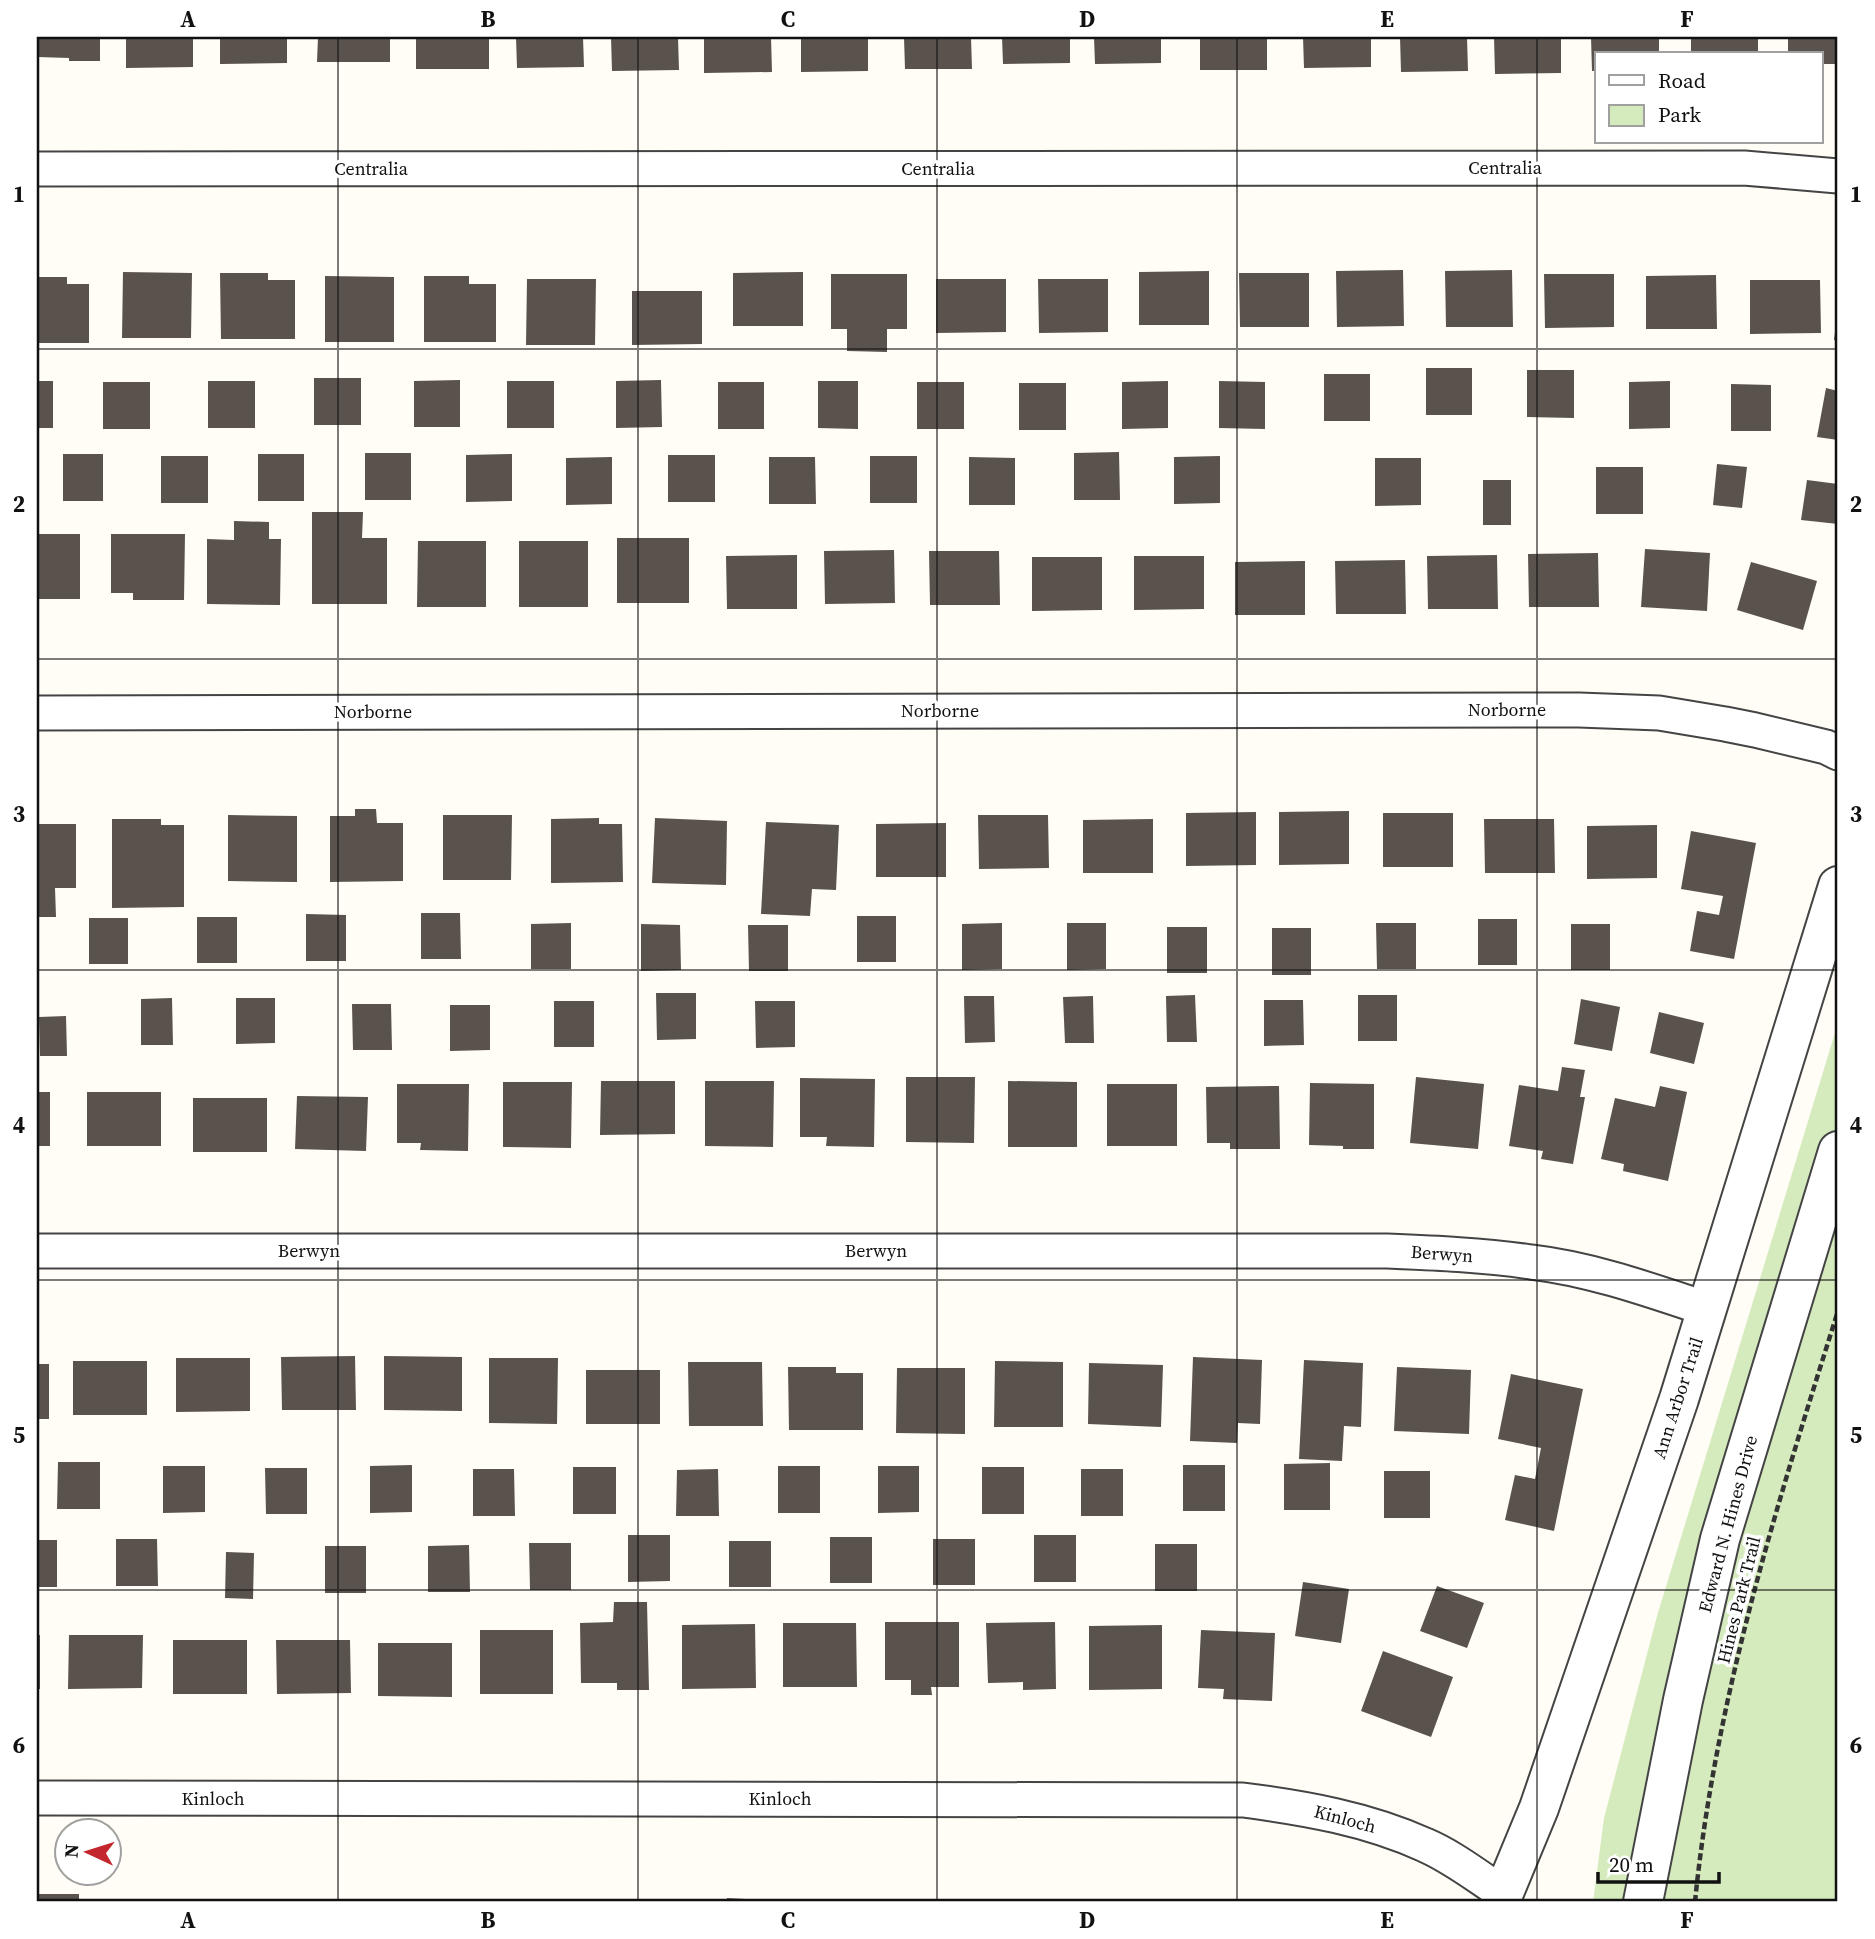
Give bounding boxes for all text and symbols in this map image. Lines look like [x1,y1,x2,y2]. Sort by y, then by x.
text: A [180,3,196,35]
text: B [481,3,496,35]
text: C [781,3,795,35]
text: D [1079,3,1095,35]
text: E [1380,3,1394,35]
text: F [1680,3,1694,35]
legend [1595,52,1822,144]
text: Road [1658,66,1706,95]
text: Park [1658,100,1702,129]
street label: Centralia [1468,155,1543,180]
street label: Centralia [334,156,409,181]
street label: Centralia [901,156,976,181]
text: 1 [13,178,25,210]
text: 1 [1850,178,1862,210]
text: 2 [13,488,25,520]
text: 2 [1850,488,1862,520]
street label: Norborne [1468,697,1546,722]
street label: Norborne [901,698,979,723]
street label: Norborne [334,699,412,724]
text: 3 [13,798,25,830]
text: 3 [1850,798,1862,830]
text: 4 [13,1109,25,1141]
text: 4 [1850,1109,1862,1141]
street label: Berwyn [278,1238,340,1263]
street label: Berwyn [845,1238,907,1263]
street label: Berwyn [1410,1239,1474,1268]
street label: Ann Arbor Trail [1646,1334,1709,1462]
text: 5 [13,1419,25,1451]
text: 5 [1850,1419,1862,1451]
street label: Edward N. Hines Drive [1692,1432,1763,1615]
street label: Hines Park Trail [1711,1534,1766,1666]
text: 6 [13,1729,25,1761]
text: 6 [1850,1729,1862,1761]
street label: Kinloch [182,1786,245,1811]
street label: Kinloch [749,1786,812,1811]
street label: Kinloch [1311,1798,1379,1839]
north arrow [52,1816,122,1886]
scale bar [1598,1841,1719,1885]
text: N [58,1843,85,1859]
text: 20 m [1609,1850,1654,1879]
text: A [180,1904,196,1936]
text: B [481,1904,496,1936]
text: C [781,1904,795,1936]
text: D [1079,1904,1095,1936]
text: E [1380,1904,1394,1936]
text: F [1680,1904,1694,1936]

